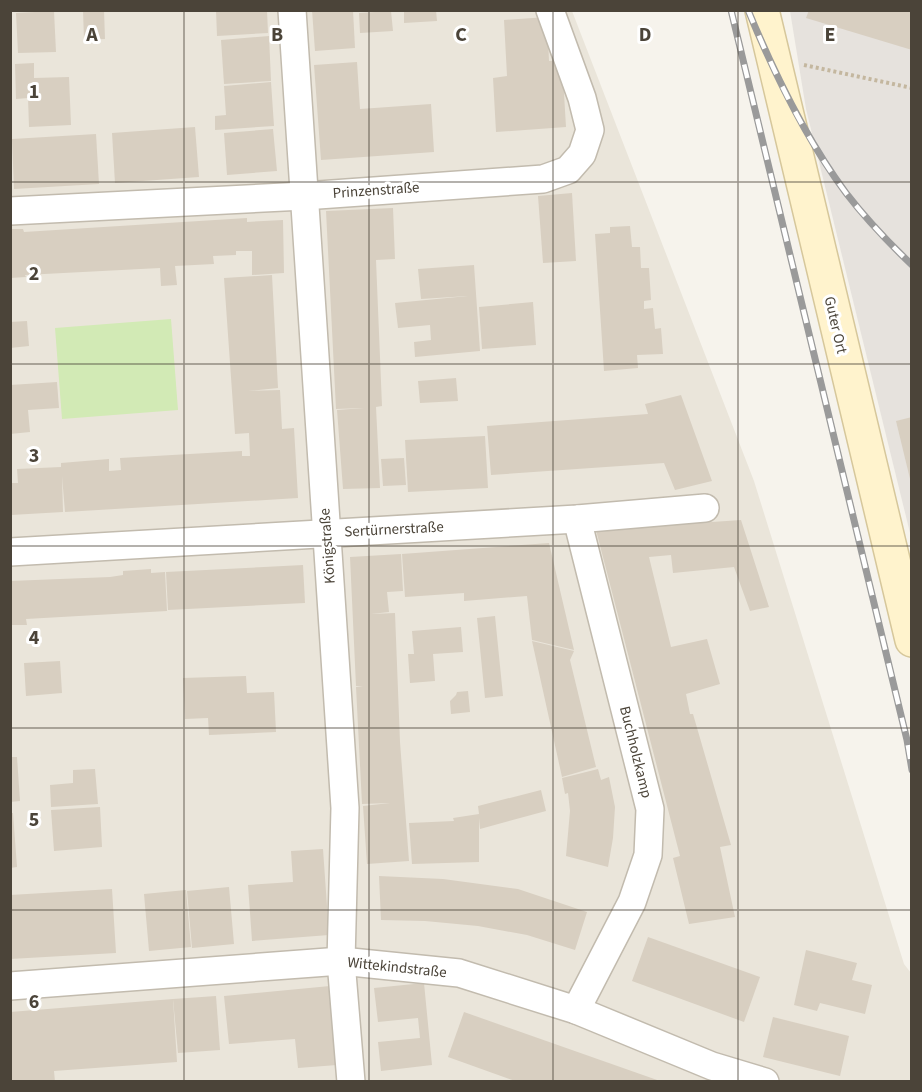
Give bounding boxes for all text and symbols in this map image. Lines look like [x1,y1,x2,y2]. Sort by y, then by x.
text: A [85,21,98,49]
text: B [271,21,283,49]
text: C [455,21,467,49]
text: D [639,21,651,49]
text: E [825,21,835,49]
text: 1 [29,78,39,106]
street label: Prinzenstraße [332,177,420,204]
text: 2 [29,260,39,288]
street label: Guter Ort [819,294,852,356]
text: 3 [29,442,39,470]
street label: Königstraße [314,507,341,584]
street label: Sertürnerstraße [344,516,444,543]
text: 4 [29,624,40,652]
street label: Buchholzkamp [614,704,657,800]
text: 5 [29,806,39,834]
street label: Wittekindstraße [346,952,448,983]
text: 6 [29,988,39,1016]

